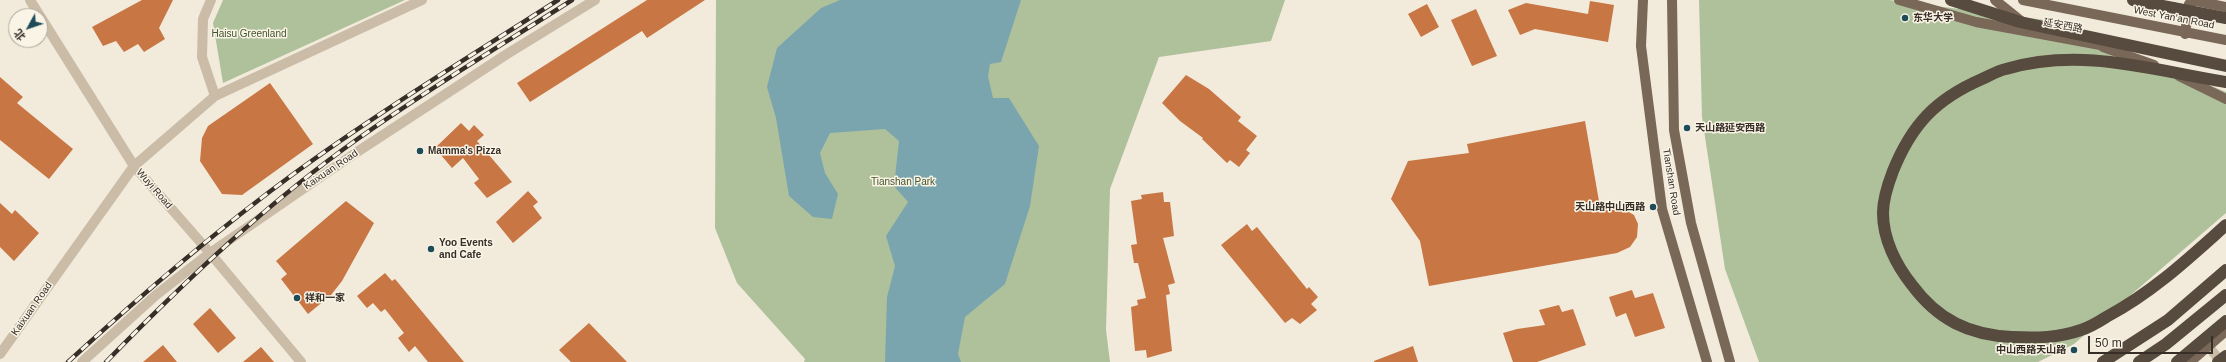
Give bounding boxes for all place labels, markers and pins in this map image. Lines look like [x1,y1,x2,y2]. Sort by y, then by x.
place label: 东华大学 [1913,12,1953,24]
marker: 东华大学 [1900,13,1910,23]
place label: 天山路延安西路 [1695,122,1765,134]
marker: 天山路延安西路 [1682,123,1692,133]
place label: Mamma's Pizza [428,145,501,157]
marker: Mamma's Pizza [415,146,425,156]
place label: 天山路中山西路 [1575,201,1645,213]
marker: 天山路中山西路 [1648,202,1658,212]
place label: Yoo Events and Cafe [439,237,493,260]
marker: Yoo Events and Cafe [426,244,436,254]
place label: 祥和一家 [305,292,345,304]
marker: 祥和一家 [292,293,302,303]
place label: 中山西路天山路 [1996,344,2066,356]
marker: 中山西路天山路 [2069,345,2079,355]

